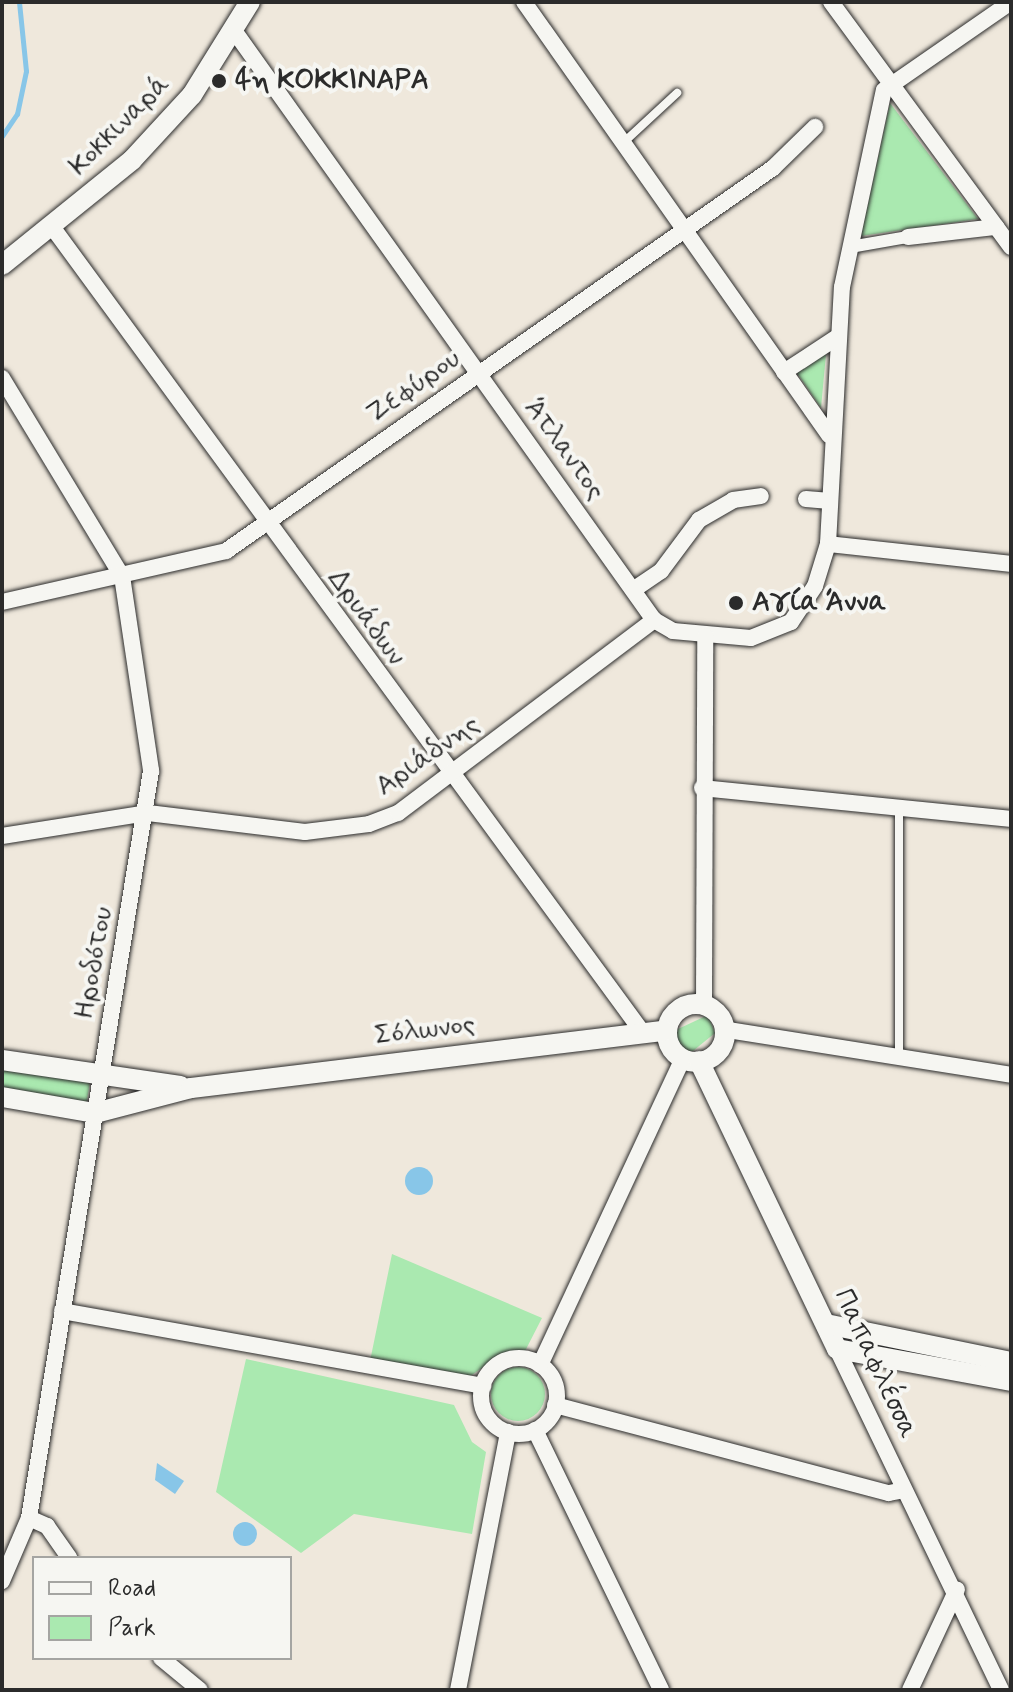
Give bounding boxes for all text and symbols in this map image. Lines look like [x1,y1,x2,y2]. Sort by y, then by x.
place label: 4η ΚΟΚΚΙΝΑΡΑ [235,64,429,98]
street label: Κοκκιναρά [63,69,177,183]
marker: 4η ΚΟΚΚΙΝΑΡΑ [210,72,228,90]
street label: Ζεφύρου [361,343,467,431]
street label: Άτλαντος [516,393,612,507]
street label: Δρυάδων [320,563,412,673]
place label: Αγία Άννα [752,586,886,620]
marker: Αγία Άννα [727,594,745,612]
street label: Αριάδνης [370,708,486,804]
street label: Ηροδότου [69,904,121,1022]
street label: Σόλωνος [373,1008,477,1054]
street label: Παπαφλέσσα [826,1284,924,1444]
legend [32,1556,292,1660]
text: Road [108,1573,156,1604]
text: Park [108,1613,156,1644]

